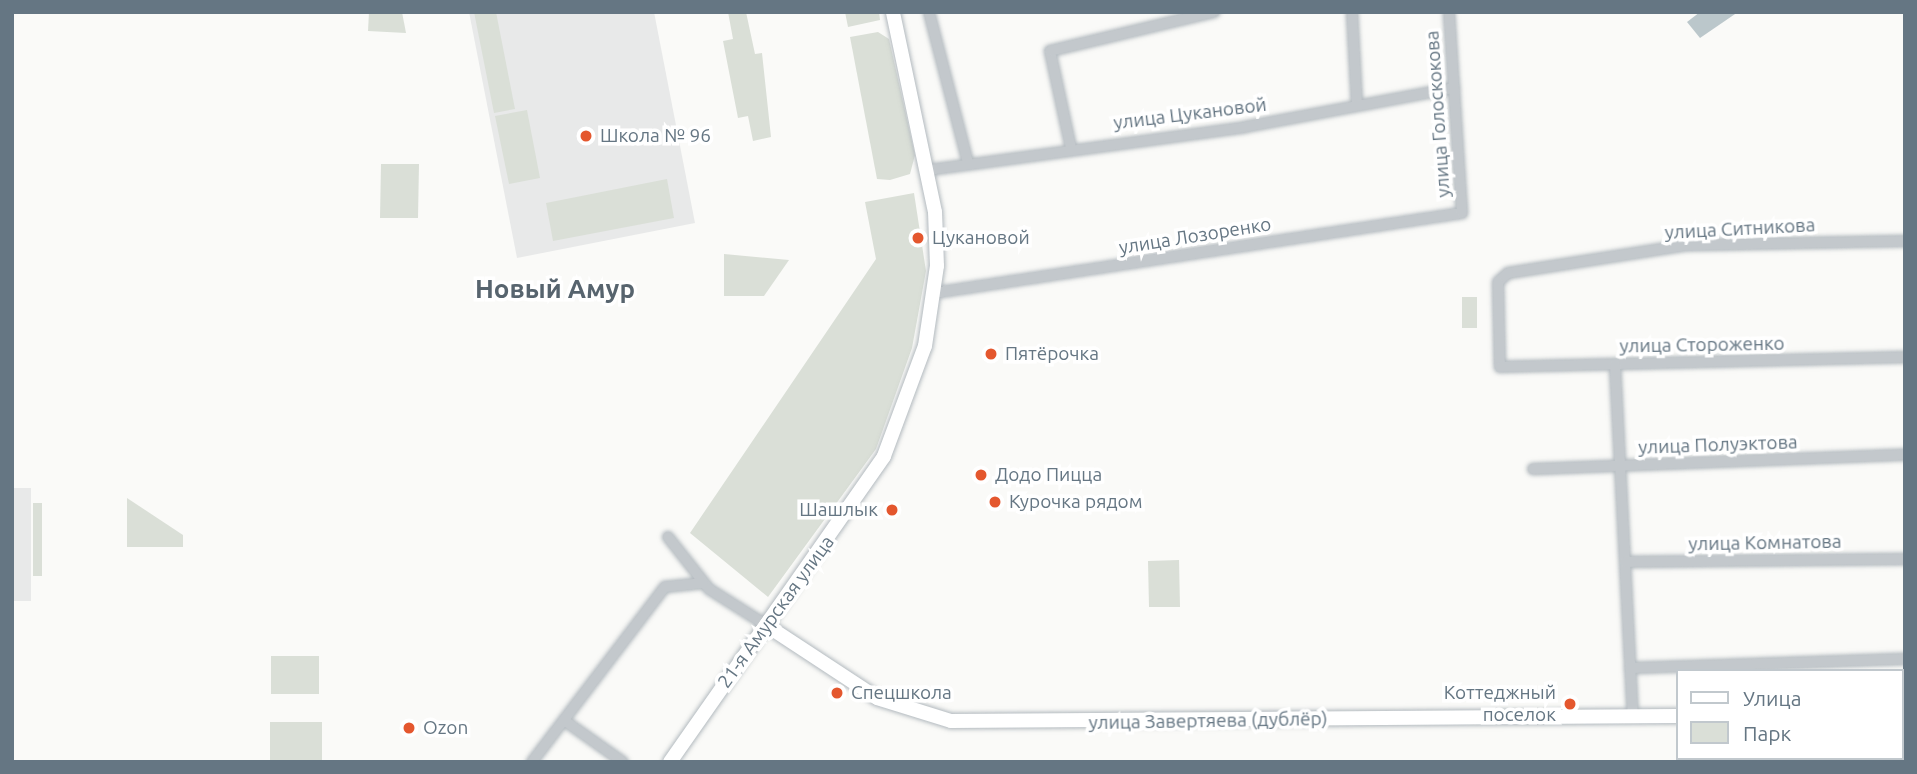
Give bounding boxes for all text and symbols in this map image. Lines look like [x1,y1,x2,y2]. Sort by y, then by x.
street label: улица Голоскокова [1421,30,1455,198]
street label: улица Цукановой [1112,93,1268,135]
place label: Школа № 96 [600,125,711,147]
marker: Школа № 96 [578,128,594,144]
street label: улица Лозоренко [1117,213,1273,259]
street label: улица Ситникова [1664,214,1816,244]
place label: Цукановой [932,227,1030,249]
marker: Цукановой [910,230,926,246]
district label: Новый Амур [475,273,635,305]
street label: улица Стороженко [1619,332,1785,358]
place label: Пятёрочка [1005,343,1099,365]
marker: Пятёрочка [983,346,999,362]
street label: улица Полуэктова [1638,431,1798,459]
place label: Додо Пицца [995,464,1102,486]
marker: Додо Пицца [973,467,989,483]
place label: Курочка рядом [1009,491,1142,513]
marker: Курочка рядом [987,494,1003,510]
place label: Шашлык [799,499,878,521]
marker: Шашлык [884,502,900,518]
street label: улица Комнатова [1688,530,1842,556]
street label: 21-я Амурская улица [713,531,839,693]
legend [1675,669,1903,760]
place label: Спецшкола [851,682,952,704]
place label: Коттеджный поселок [1444,682,1556,726]
marker: Спецшкола [829,685,845,701]
text: Улица [1743,686,1801,710]
marker: Коттеджный поселок [1562,696,1578,712]
street label: улица Завертяева (дублёр) [1088,708,1328,734]
place label: Ozon [423,717,468,739]
marker: Ozon [401,720,417,736]
text: Парк [1743,721,1791,745]

